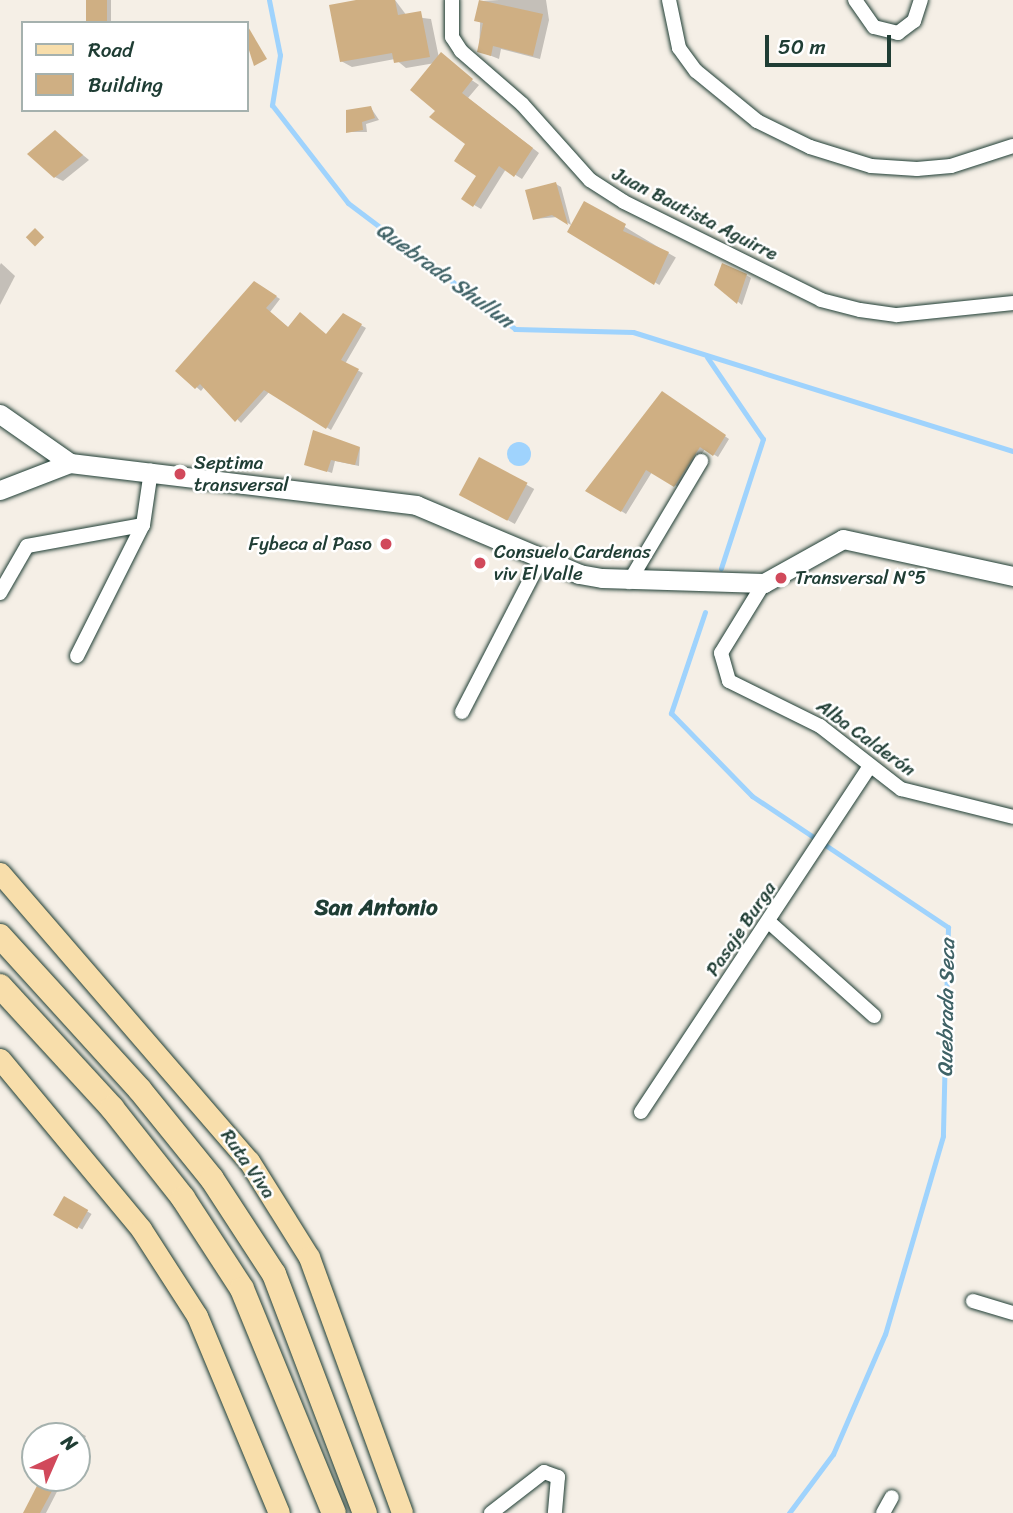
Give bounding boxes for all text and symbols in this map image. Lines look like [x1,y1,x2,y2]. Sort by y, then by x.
legend [21,21,248,112]
scale bar [768,21,894,65]
text: 50 m [778,28,826,66]
text: Road [88,31,133,69]
text: Building [88,66,163,104]
street label: Juan Bautista Aguirre [609,162,781,266]
water label: Quebrada Shullun [371,217,519,333]
place label: Septima transversal [194,452,289,496]
marker: Septima transversal [172,466,188,482]
place label: Fybeca al Paso [249,533,372,555]
marker: Fybeca al Paso [378,536,394,552]
place label: Consuelo Cardenas viv El Valle [494,541,651,585]
marker: Consuelo Cardenas viv El Valle [472,555,488,571]
place label: Transversal N°5 [795,567,926,589]
marker: Transversal N°5 [773,570,789,586]
street label: Alba Calderón [812,694,920,782]
street label: Pasaje Burga [701,878,781,980]
district label: San Antonio [314,894,438,922]
water label: Quebrada Seca [932,939,960,1077]
street label: Ruta Viva [216,1125,280,1203]
north arrow [21,1422,91,1492]
text: N [53,1427,86,1459]

